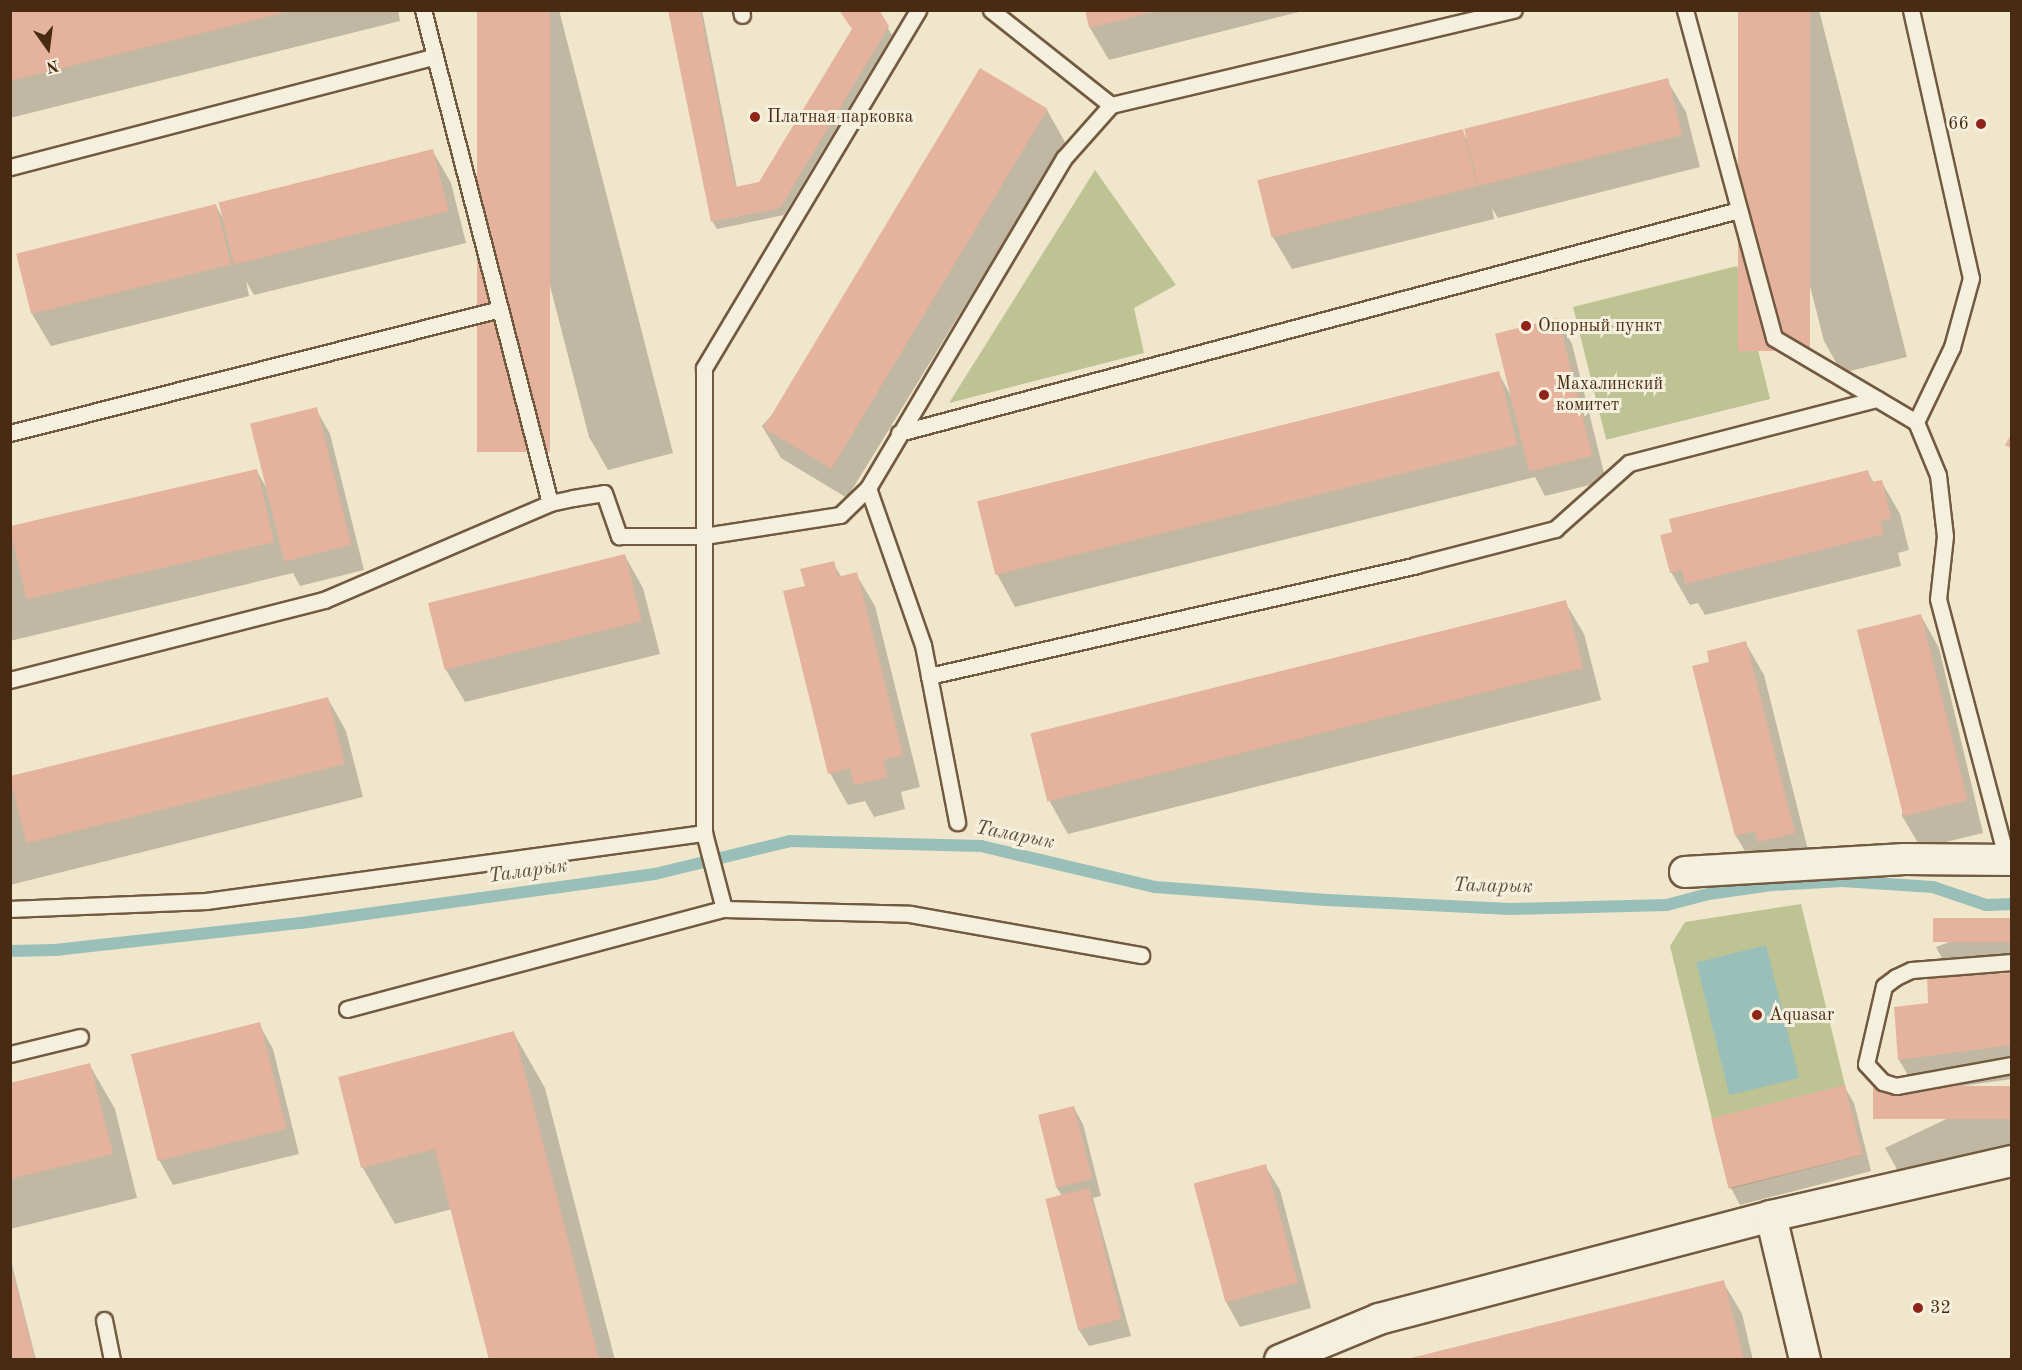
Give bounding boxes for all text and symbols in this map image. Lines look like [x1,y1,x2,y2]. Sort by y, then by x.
north arrow [18,18,78,78]
text: N [44,56,60,75]
place label: Платная парковка [767,106,913,128]
marker: Платная парковка [748,110,762,124]
place label: 66 [1948,113,1969,135]
marker: 66 [1974,117,1988,131]
place label: Опорный пункт [1538,315,1662,337]
marker: Опорный пункт [1519,319,1533,333]
place label: Махалинский комитет [1556,374,1663,416]
marker: Махалинский комитет [1537,388,1551,402]
water label: Таларык [974,817,1056,855]
water label: Таларык [487,855,569,889]
water label: Таларык [1453,874,1533,900]
place label: Aquasar [1769,1004,1834,1026]
marker: Aquasar [1750,1008,1764,1022]
place label: 32 [1930,1297,1951,1319]
marker: 32 [1911,1301,1925,1315]

